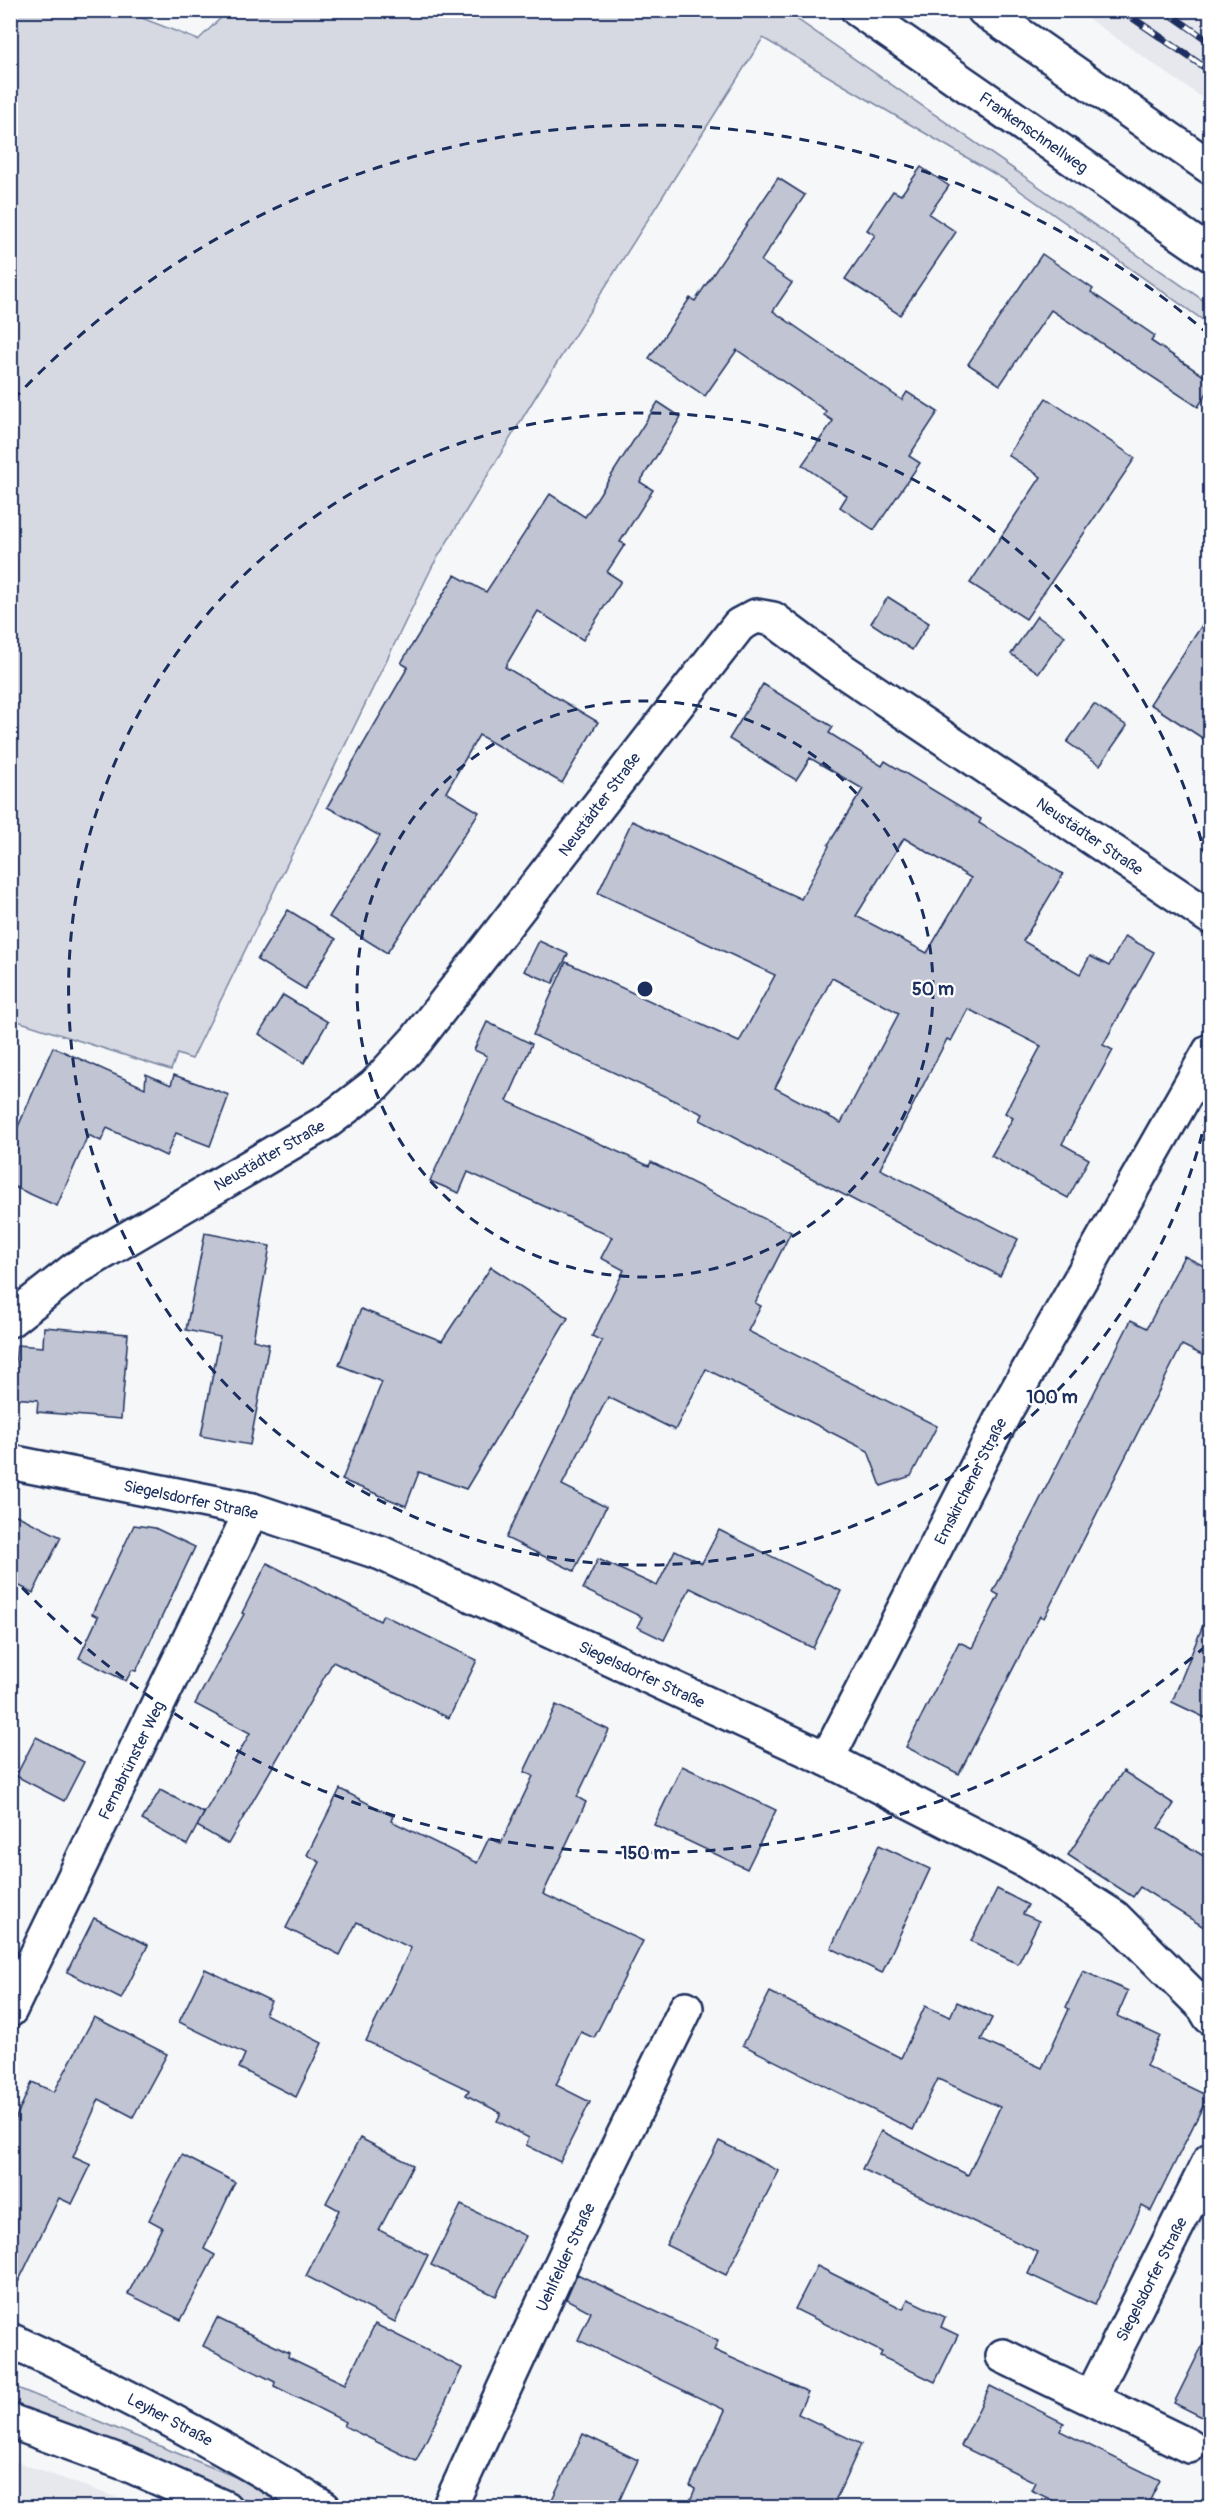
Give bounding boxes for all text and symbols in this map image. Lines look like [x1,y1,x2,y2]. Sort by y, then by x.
street label: Frankenschnellweg [975,88,1092,178]
street label: Neustädter Straße [554,749,645,860]
street label: Neustädter Straße [1032,794,1147,880]
text: 50 m [912,978,954,1001]
centre of rings [635,979,655,999]
street label: Neustädter Straße [210,1116,329,1196]
text: 100 m [1026,1386,1078,1409]
street label: Emskirchener Straße [930,1415,1012,1548]
street label: Siegelsdorfer Straße [122,1476,260,1524]
street label: Siegelsdorfer Straße [575,1637,708,1713]
street label: Fernabrünster Weg [94,1698,169,1823]
text: 150 m [621,1842,670,1865]
street label: Uehlfelder Straße [532,2200,600,2315]
street label: Siegelsdorfer Straße [1112,2214,1192,2345]
street label: Leyher Straße [123,2389,216,2451]

